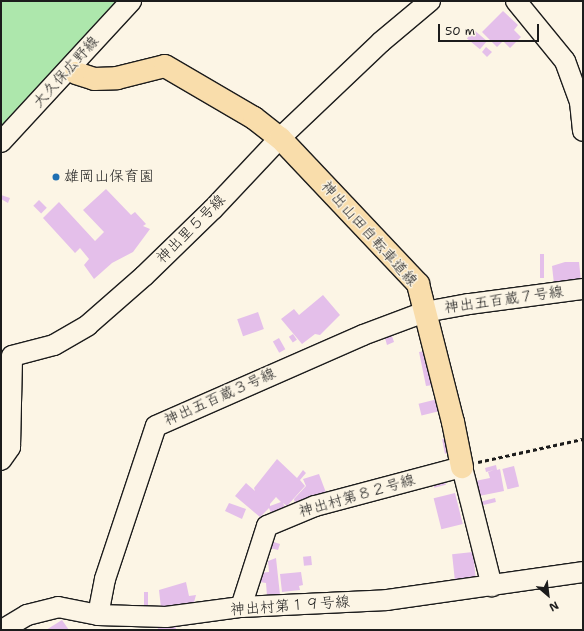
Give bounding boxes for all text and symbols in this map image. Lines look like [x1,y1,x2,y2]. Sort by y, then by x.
scale bar [440,16,541,42]
text: 50 m [445,23,475,39]
street label: 大久保広野線 [29,33,103,111]
place label: 雄岡山保育園 [64,168,154,186]
marker: 雄岡山保育園 [51,172,61,182]
street label: 神出山田自転車道線 [317,178,421,290]
street label: 神出里５号線 [153,191,229,267]
street label: 神出五百蔵７号線 [443,283,565,317]
street label: 神出五百蔵３号線 [162,364,278,430]
street label: 神出村第８２号線 [297,471,417,521]
north arrow [528,575,568,615]
street label: 神出村第１９号線 [230,593,350,619]
text: N [546,597,561,615]

